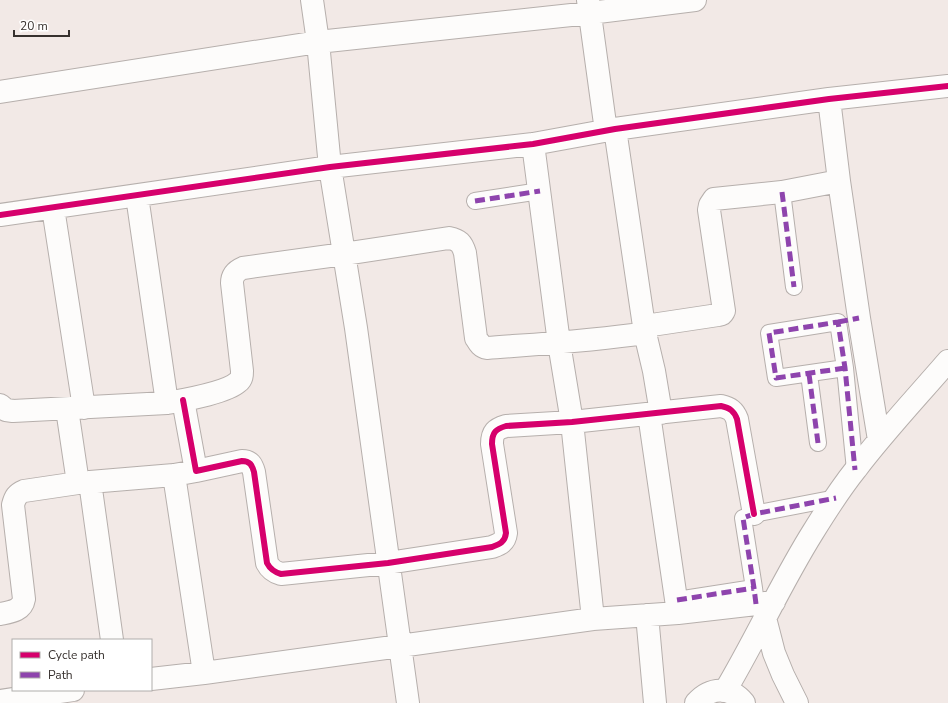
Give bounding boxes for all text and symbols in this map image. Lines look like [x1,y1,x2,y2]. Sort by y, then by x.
scale bar [14,12,69,38]
text: 20 m [20,18,48,34]
legend [12,639,152,691]
text: Cycle path [48,647,105,663]
text: Path [48,667,73,683]

